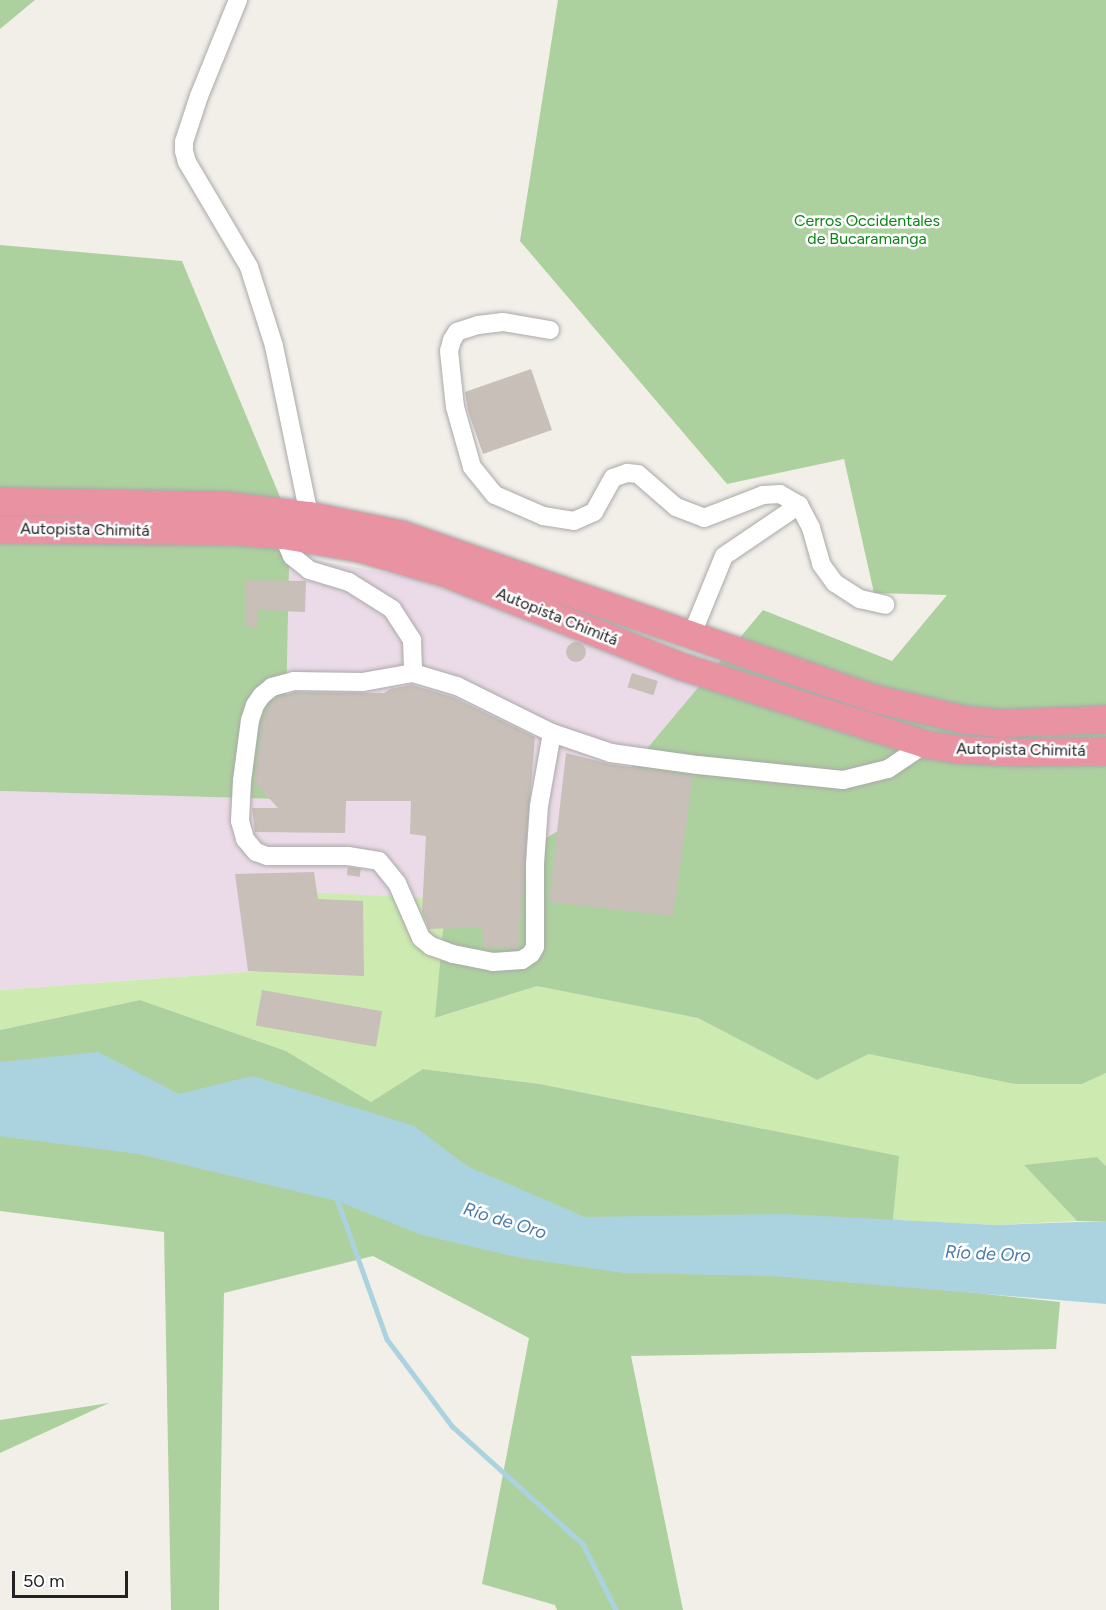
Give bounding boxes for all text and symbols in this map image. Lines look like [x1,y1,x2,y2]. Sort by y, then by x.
park label: Cerros Occidentales de Bucaramanga [794,211,940,249]
street label: Autopista Chimitá [20,519,150,541]
street label: Autopista Chimitá [493,584,621,650]
street label: Autopista Chimitá [956,739,1086,761]
water label: Río de Oro [461,1198,549,1244]
water label: Río de Oro [945,1241,1031,1267]
scale bar [15,1559,130,1597]
text: 50 m [23,1570,65,1592]

